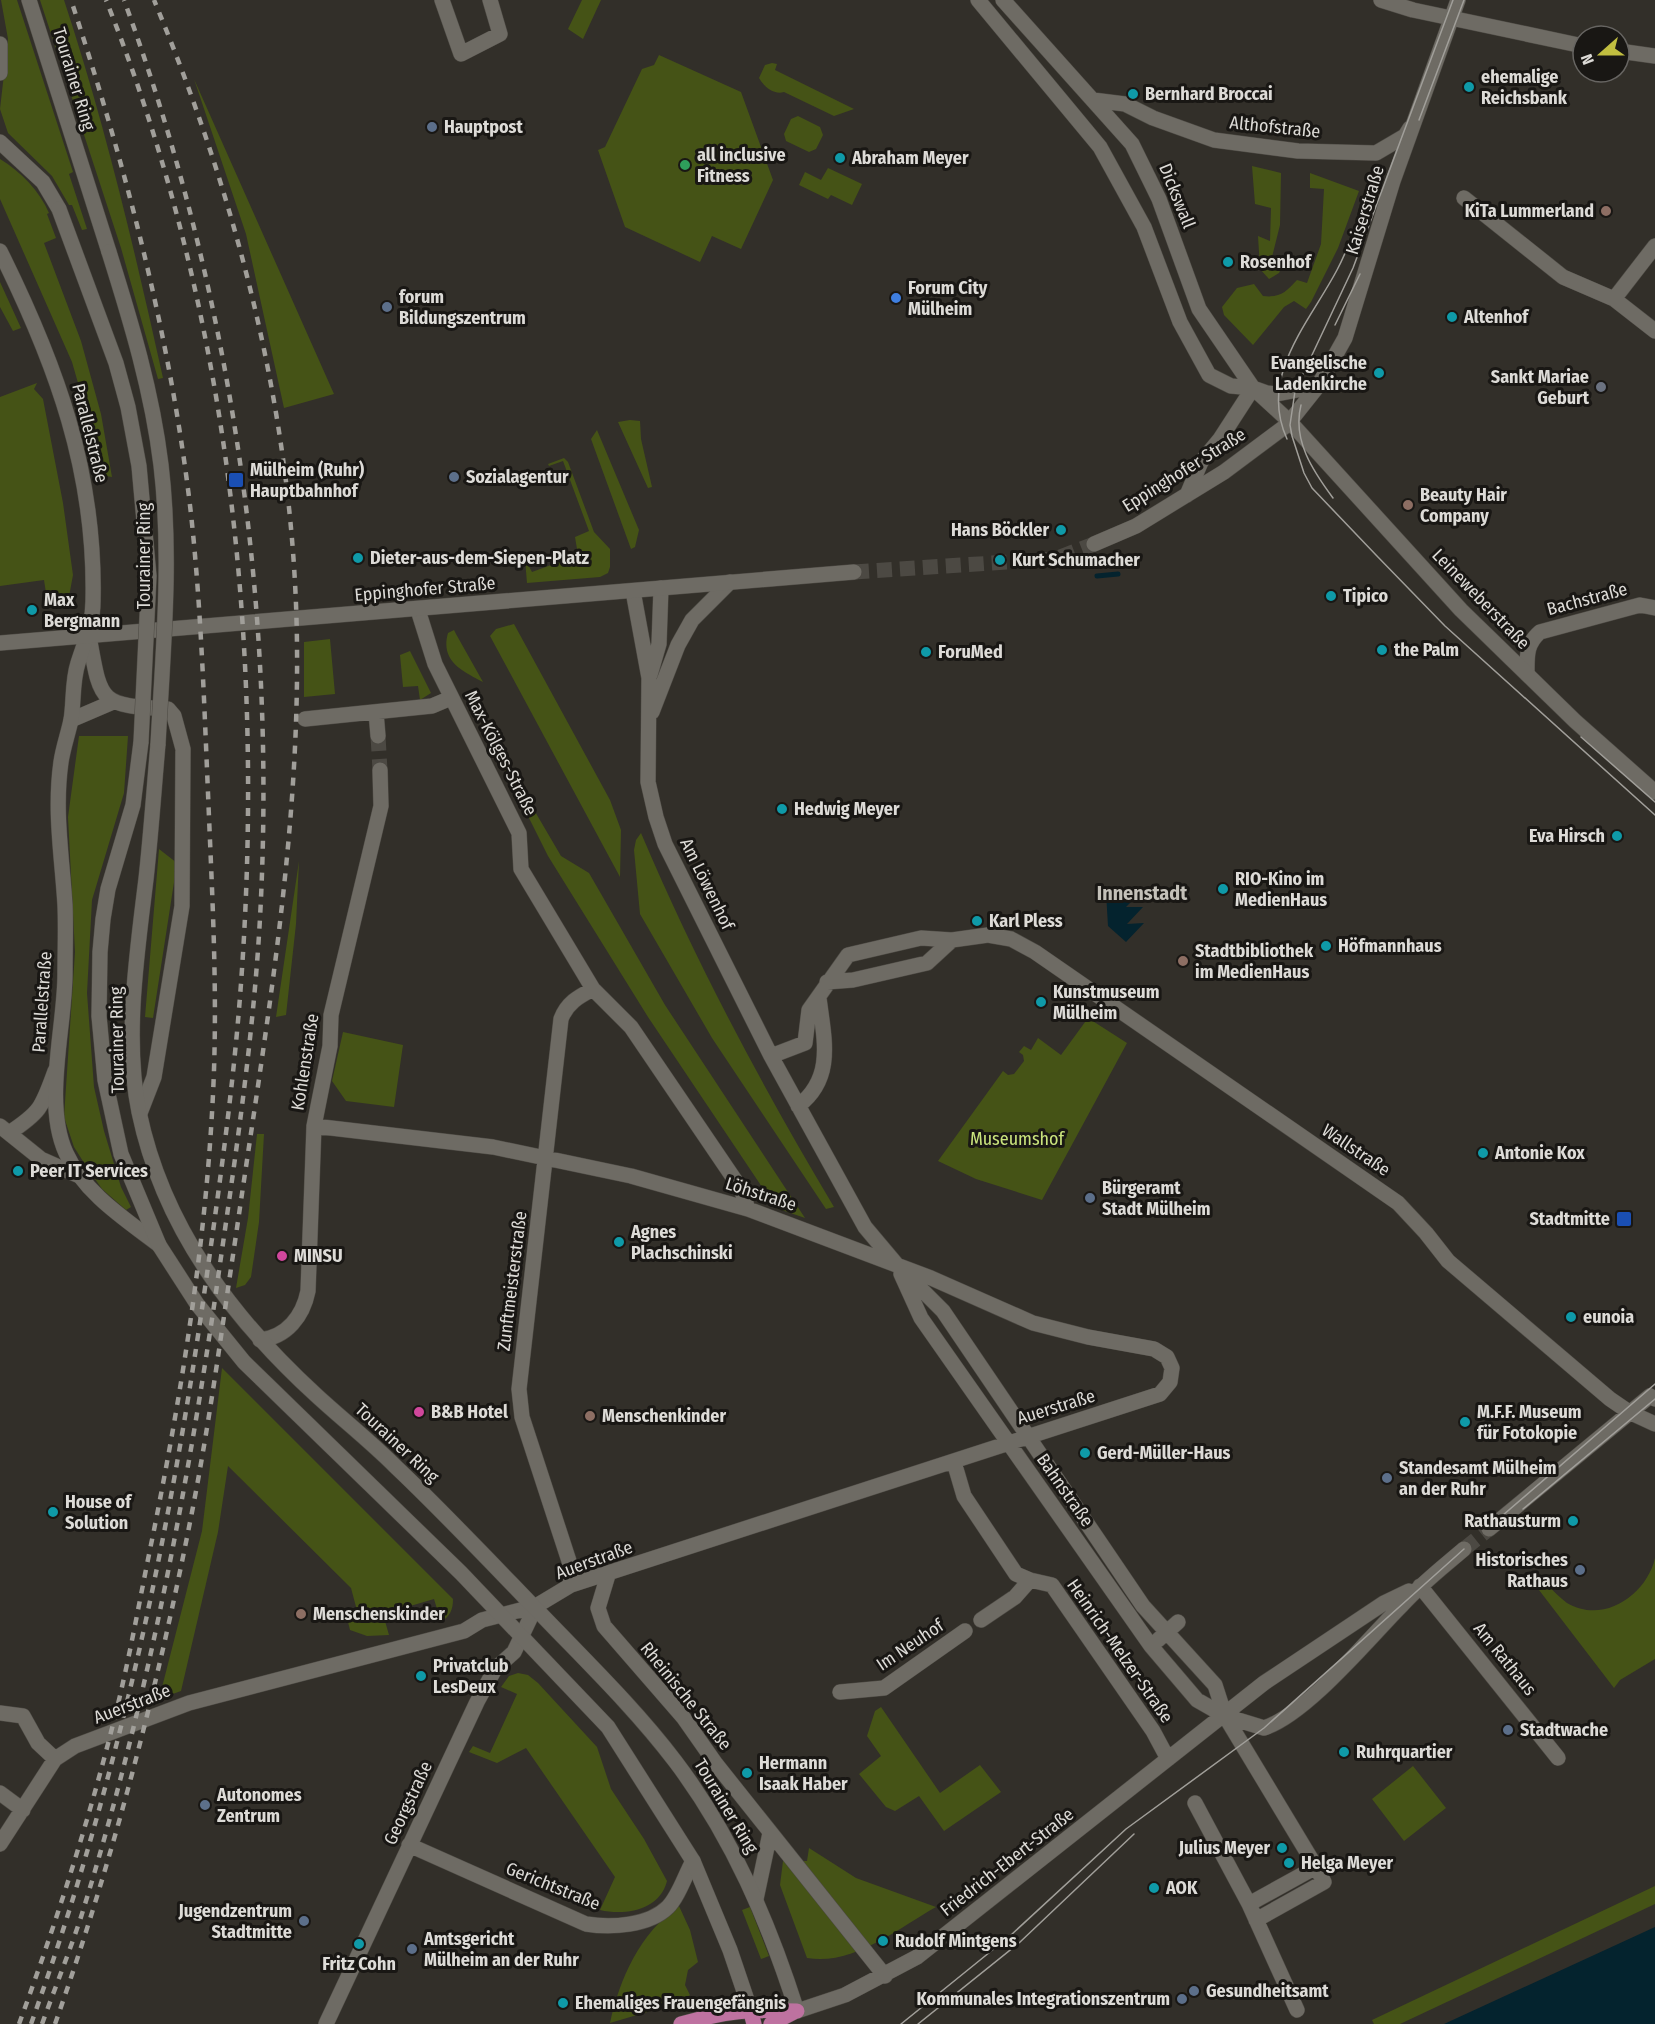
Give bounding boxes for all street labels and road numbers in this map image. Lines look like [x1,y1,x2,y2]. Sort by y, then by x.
street label: Tourainer Ring [48,25,100,134]
street label: Althofstraße [1229,111,1322,143]
street label: Dickswall [1154,160,1200,232]
street label: Kaiserstraße [1341,163,1389,257]
street label: Parallelstraße [67,381,113,485]
street label: Eppinghofer Straße [1118,423,1250,517]
street label: Tourainer Ring [133,502,155,609]
street label: Leineweberstraße [1428,544,1535,654]
street label: Eppinghofer Straße [354,572,497,606]
street label: Bachstraße [1544,578,1630,620]
street label: Max-Kölges-Straße [460,687,542,819]
street label: Am Löwenhof [675,835,739,935]
street label: Parallelstraße [27,951,57,1053]
street label: Tourainer Ring [105,986,129,1093]
street label: Kohlenstraße [286,1012,324,1112]
street label: Wallstraße [1318,1119,1394,1181]
street label: Löhstraße [723,1172,799,1216]
street label: Zunftmeisterstraße [493,1210,531,1352]
street label: Auerstraße [1014,1385,1098,1429]
street label: Tourainer Ring [351,1399,444,1488]
street label: Bahnstraße [1032,1449,1098,1531]
street label: Auerstraße [552,1536,636,1584]
street label: Heinrich-Melzer-Straße [1062,1575,1178,1727]
street label: Im Neuhof [872,1614,949,1676]
street label: Am Rathaus [1469,1618,1541,1700]
street label: Rheinische Straße [636,1638,736,1755]
street label: Auerstraße [91,1679,174,1729]
street label: Tourainer Ring [689,1755,763,1858]
street label: Georgstraße [379,1758,437,1848]
street label: Friedrich-Ebert-Straße [936,1803,1078,1921]
street label: Gerichtstraße [503,1857,603,1915]

